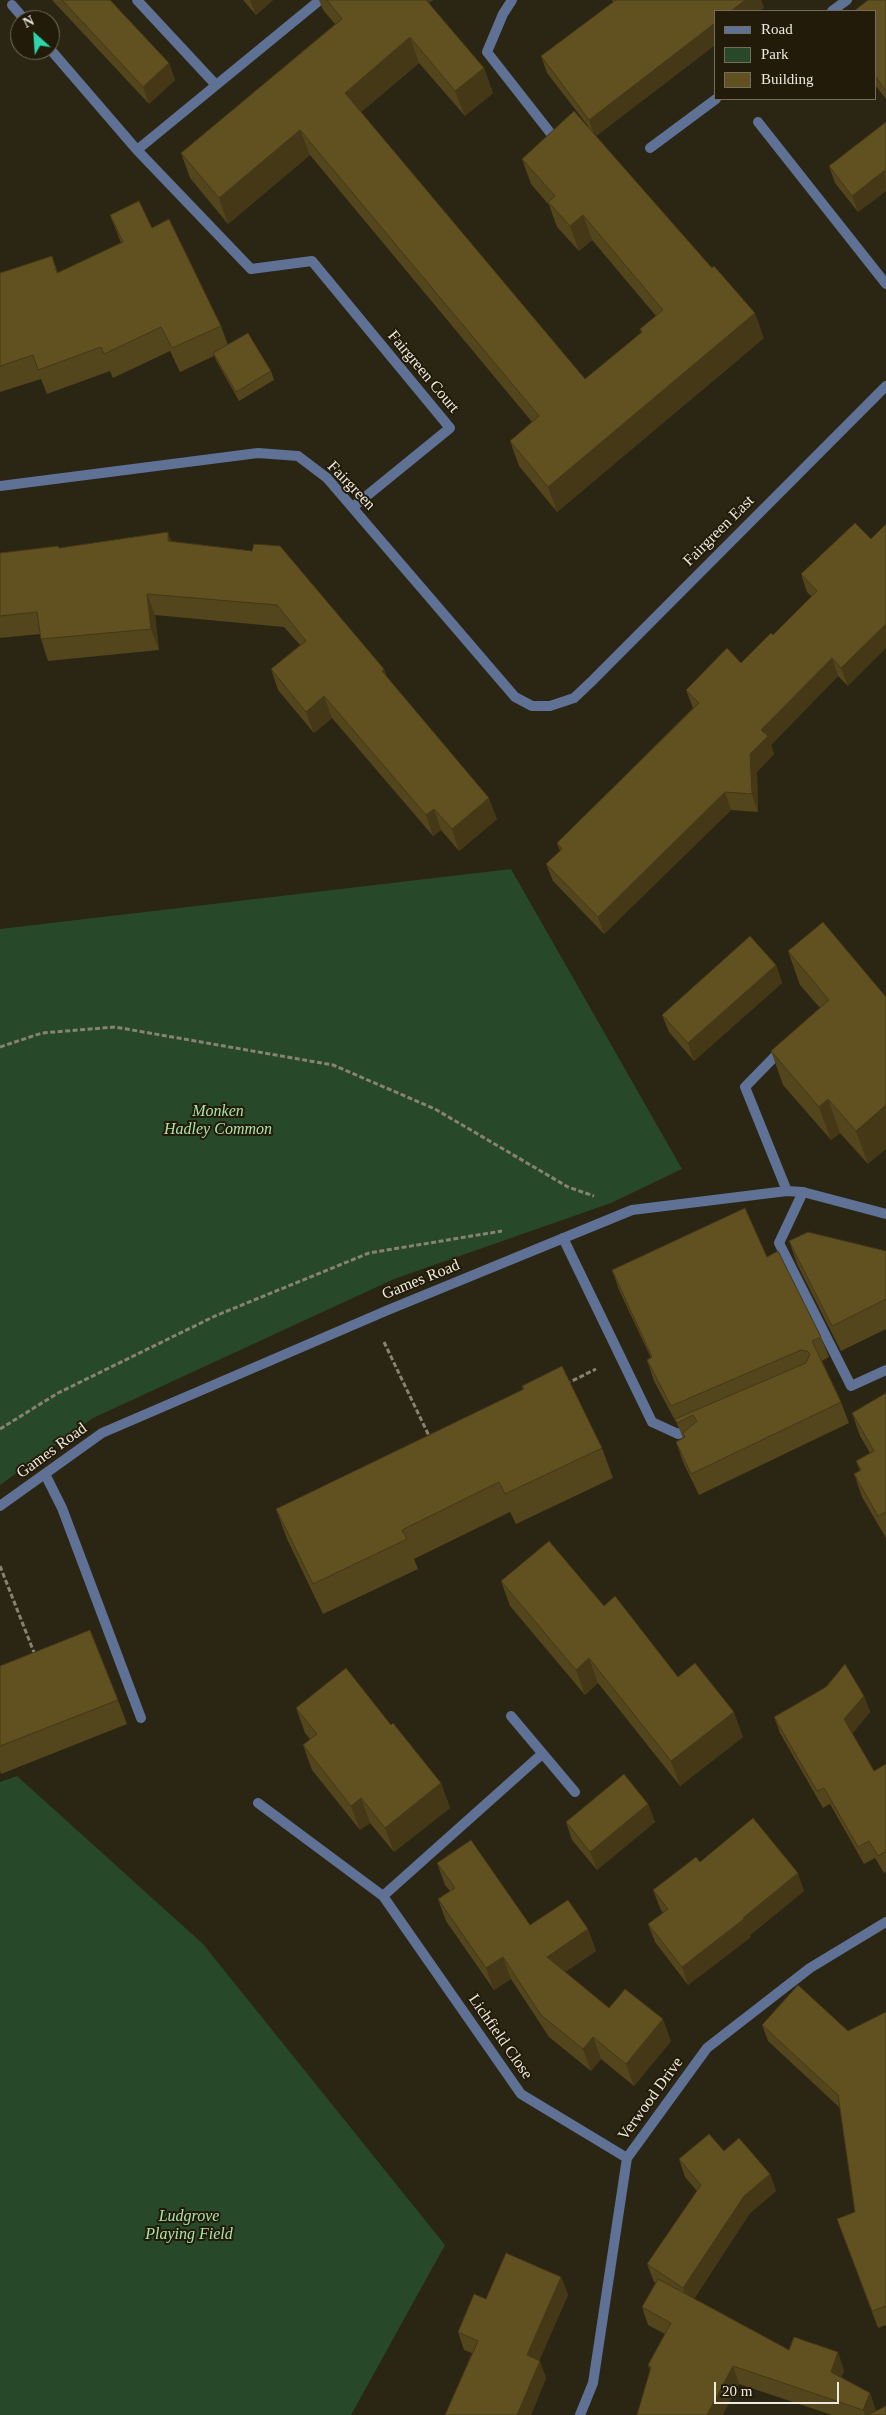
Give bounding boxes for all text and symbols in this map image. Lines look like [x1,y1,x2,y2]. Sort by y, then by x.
north arrow [10,10,60,60]
legend [714,10,876,100]
text: N [21,13,36,31]
text: Road [761,21,793,37]
text: Park [761,46,789,62]
text: Building [761,71,814,87]
street label: Fairgreen Court [383,327,463,417]
street label: Fairgreen [323,457,379,515]
street label: Fairgreen East [679,491,759,571]
park label: Monken Hadley Common [164,1102,272,1140]
street label: Games Road [379,1256,463,1304]
street label: Games Road [13,1419,91,1483]
street label: Lichfield Close [464,1991,536,2083]
street label: Verwood Drive [614,2054,688,2144]
park label: Ludgrove Playing Field [145,2207,233,2245]
scale bar [716,2372,841,2404]
text: 20 m [722,2383,752,2399]

